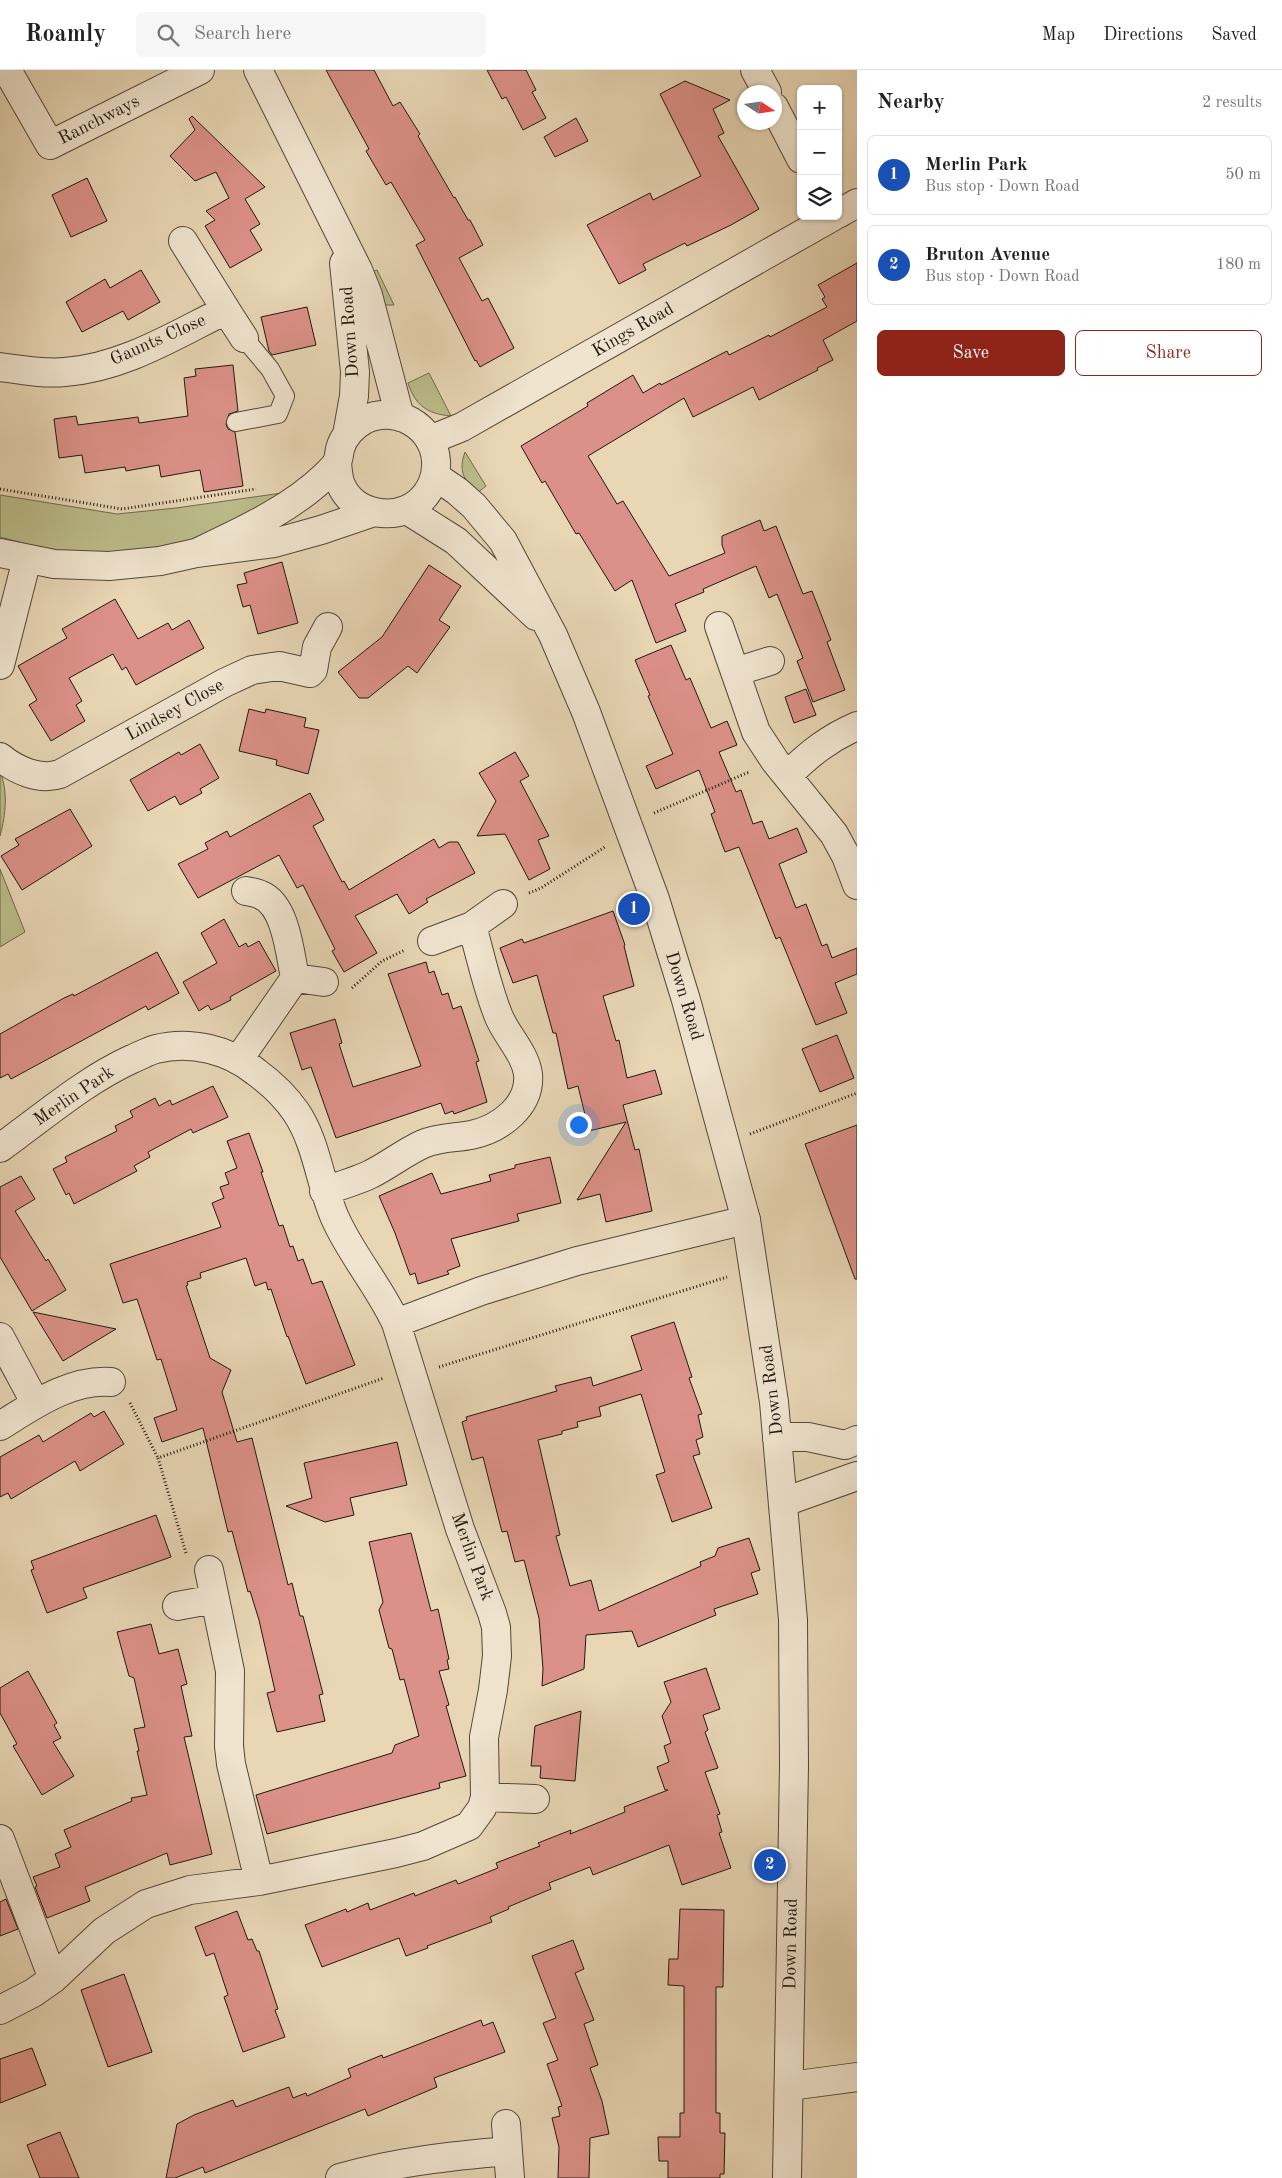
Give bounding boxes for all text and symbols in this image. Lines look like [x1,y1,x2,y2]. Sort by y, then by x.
search box [136,12,486,57]
icon: search [154,21,182,49]
text: Roamly [25,23,106,47]
text: Search here [194,25,291,44]
text: Map [1042,26,1075,44]
text: Directions [1103,26,1183,44]
text: Saved [1211,26,1257,44]
north arrow [737,85,782,130]
map controls [797,85,842,220]
button: + [797,85,842,130]
street label: Ranchways [55,92,143,148]
text: Nearby [877,92,945,113]
text: 2 results [1202,95,1262,111]
button: − [797,130,842,175]
text: Merlin Park [925,156,1028,175]
text: 1 [889,167,899,183]
text: 50 m [1225,167,1261,183]
button: layers [797,175,842,220]
text: Bus stop · Down Road [925,179,1080,195]
text: Bruton Avenue [925,246,1050,265]
text: 2 [889,257,899,273]
text: 180 m [1216,257,1261,273]
text: Bus stop · Down Road [925,269,1080,285]
street label: Down Road [338,286,362,378]
street label: Kings Road [589,299,677,361]
street label: Gaunts Close [108,311,208,369]
button: Save [877,330,1065,376]
button: Share [1075,330,1262,376]
street label: Lindsey Close [123,676,227,744]
pin: 1 [618,890,650,928]
street label: Down Road [662,950,706,1042]
street label: Merlin Park [31,1063,117,1129]
your location [566,1112,592,1138]
street label: Down Road [757,1343,787,1437]
street label: Merlin Park [448,1511,496,1603]
pin: 2 [754,1846,786,1884]
street label: Down Road [781,1898,801,1990]

